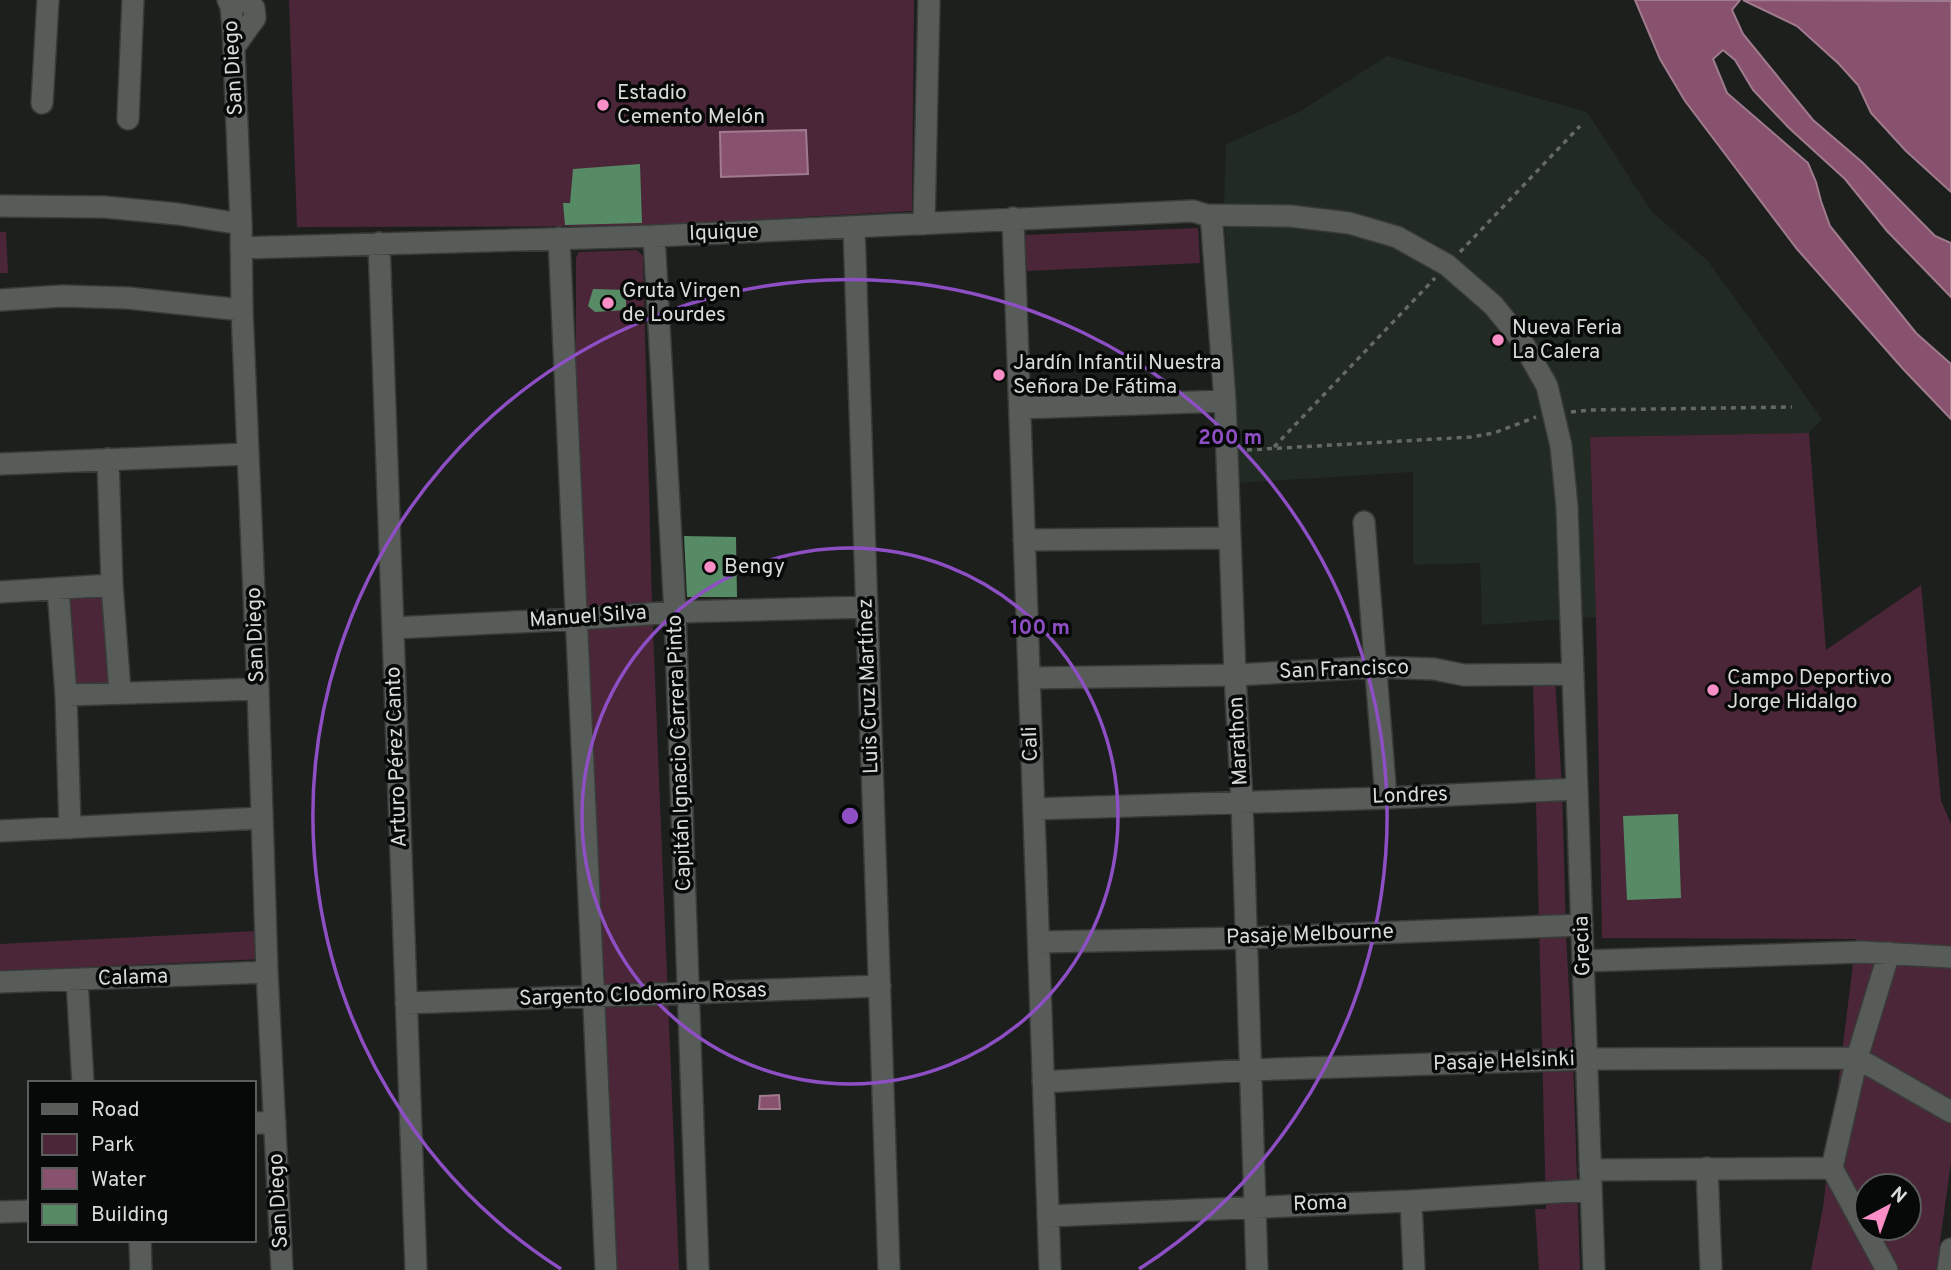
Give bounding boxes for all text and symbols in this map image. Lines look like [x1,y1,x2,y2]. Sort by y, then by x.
street label: San Diego [218,20,250,116]
place label: Estadio Cemento Melón [617,80,765,131]
marker: Estadio Cemento Melón [595,97,611,113]
street label: Iquique [689,218,759,248]
place label: Gruta Virgen de Lourdes [622,278,741,329]
marker: Gruta Virgen de Lourdes [600,295,616,311]
place label: Nueva Feria La Calera [1512,315,1622,366]
marker: Nueva Feria La Calera [1490,332,1506,348]
place label: Jardín Infantil Nuestra Señora De Fátima [1013,350,1221,401]
marker: Jardín Infantil Nuestra Señora De Fátima [991,367,1007,383]
text: 200 m [1198,425,1262,452]
place label: Bengy [724,554,785,581]
marker: Bengy [702,559,718,575]
street label: San Diego [241,587,271,683]
street label: Luis Cruz Martínez [852,598,886,774]
street label: Manuel Silva [528,599,648,635]
street label: Capitán Ignacio Carrera Pinto [662,614,698,892]
text: 100 m [1010,615,1070,642]
street label: San Francisco [1279,654,1409,686]
place label: Campo Deportivo Jorge Hidalgo [1727,665,1892,716]
street label: Arturo Pérez Canto [380,666,414,848]
marker: Campo Deportivo Jorge Hidalgo [1705,682,1721,698]
street label: Marathon [1223,696,1255,786]
street label: Cali [1017,726,1045,762]
street label: Londres [1372,781,1448,811]
centre of rings [838,804,862,828]
street label: Grecia [1568,915,1598,977]
street label: Pasaje Melbourne [1226,919,1394,951]
street label: Calama [97,963,169,993]
street label: Sargento Clodomiro Rosas [519,977,767,1013]
street label: Pasaje Helsinki [1433,1046,1575,1078]
legend [28,1081,256,1242]
text: Road [91,1097,140,1124]
text: Park [91,1132,134,1159]
street label: San Diego [263,1153,295,1249]
text: Water [91,1167,146,1194]
north arrow [1853,1172,1923,1242]
text: N [1885,1182,1911,1209]
street label: Roma [1293,1190,1347,1218]
text: Building [91,1202,169,1229]

